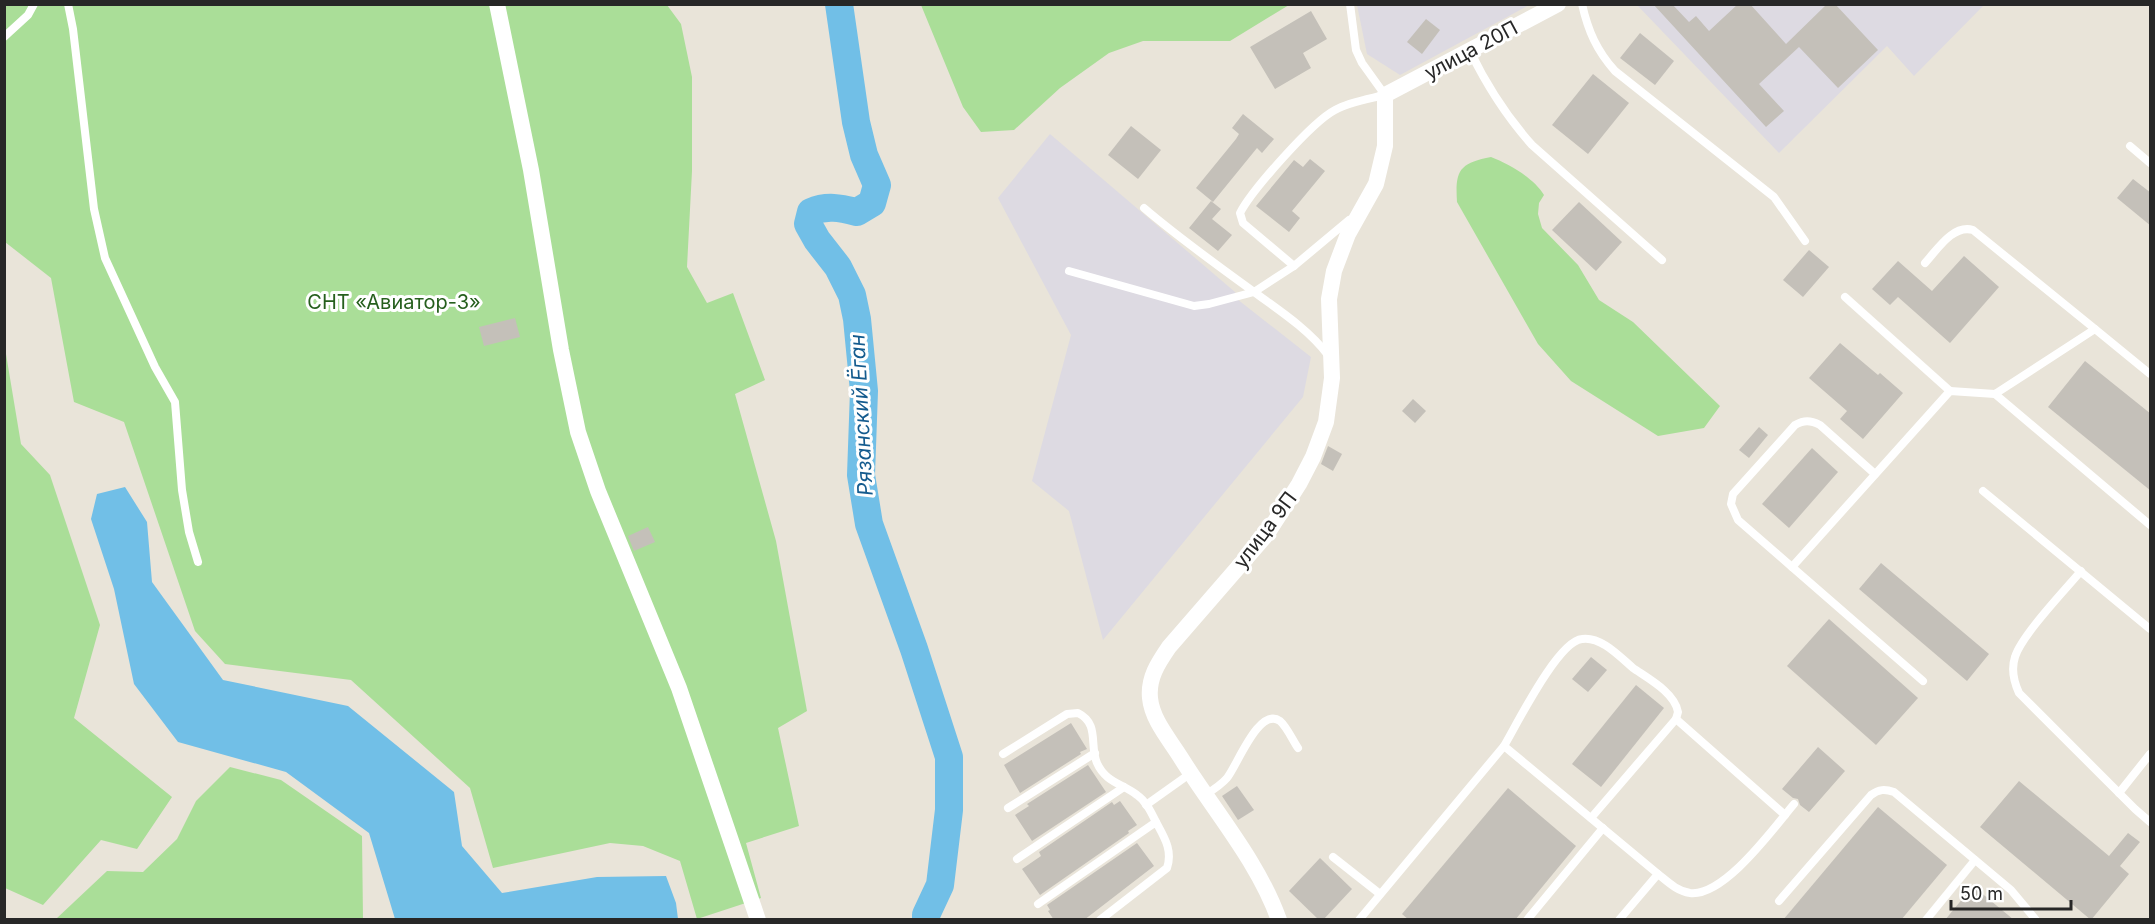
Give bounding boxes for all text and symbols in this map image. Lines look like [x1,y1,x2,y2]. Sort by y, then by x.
street label: улица 20П [1420,15,1522,85]
park label: СНТ «Авиатор-3» [307,290,481,314]
water label: Рязанский Ёган [843,333,878,497]
street label: улица 9П [1228,487,1302,573]
scale bar [1951,873,2071,911]
text: 50 m [1960,883,2003,904]

